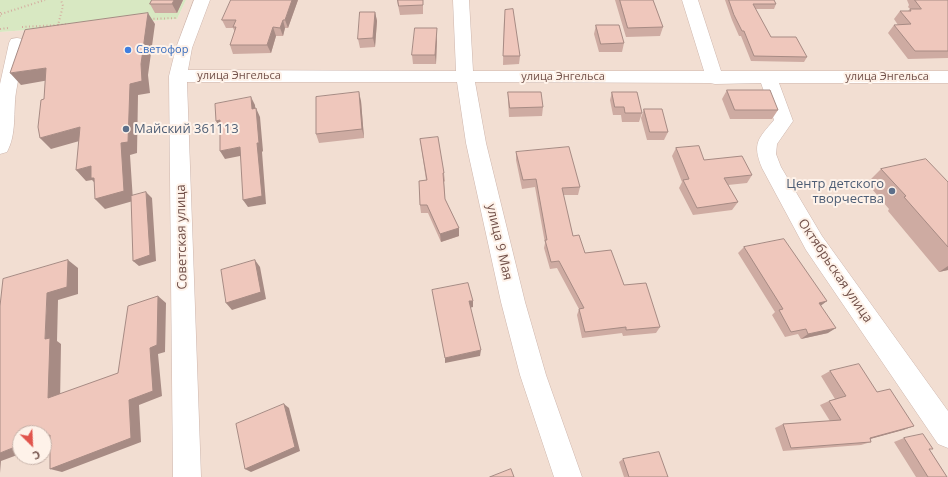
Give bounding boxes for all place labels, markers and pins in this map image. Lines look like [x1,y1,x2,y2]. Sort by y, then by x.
place label: Светофор [136,43,188,57]
marker: Светофор [123,45,133,55]
place label: Майский 361113 [134,121,239,137]
marker: Майский 361113 [121,124,131,134]
place label: Центр детского творчества [786,176,884,207]
marker: Центр детского творчества [887,186,897,196]

